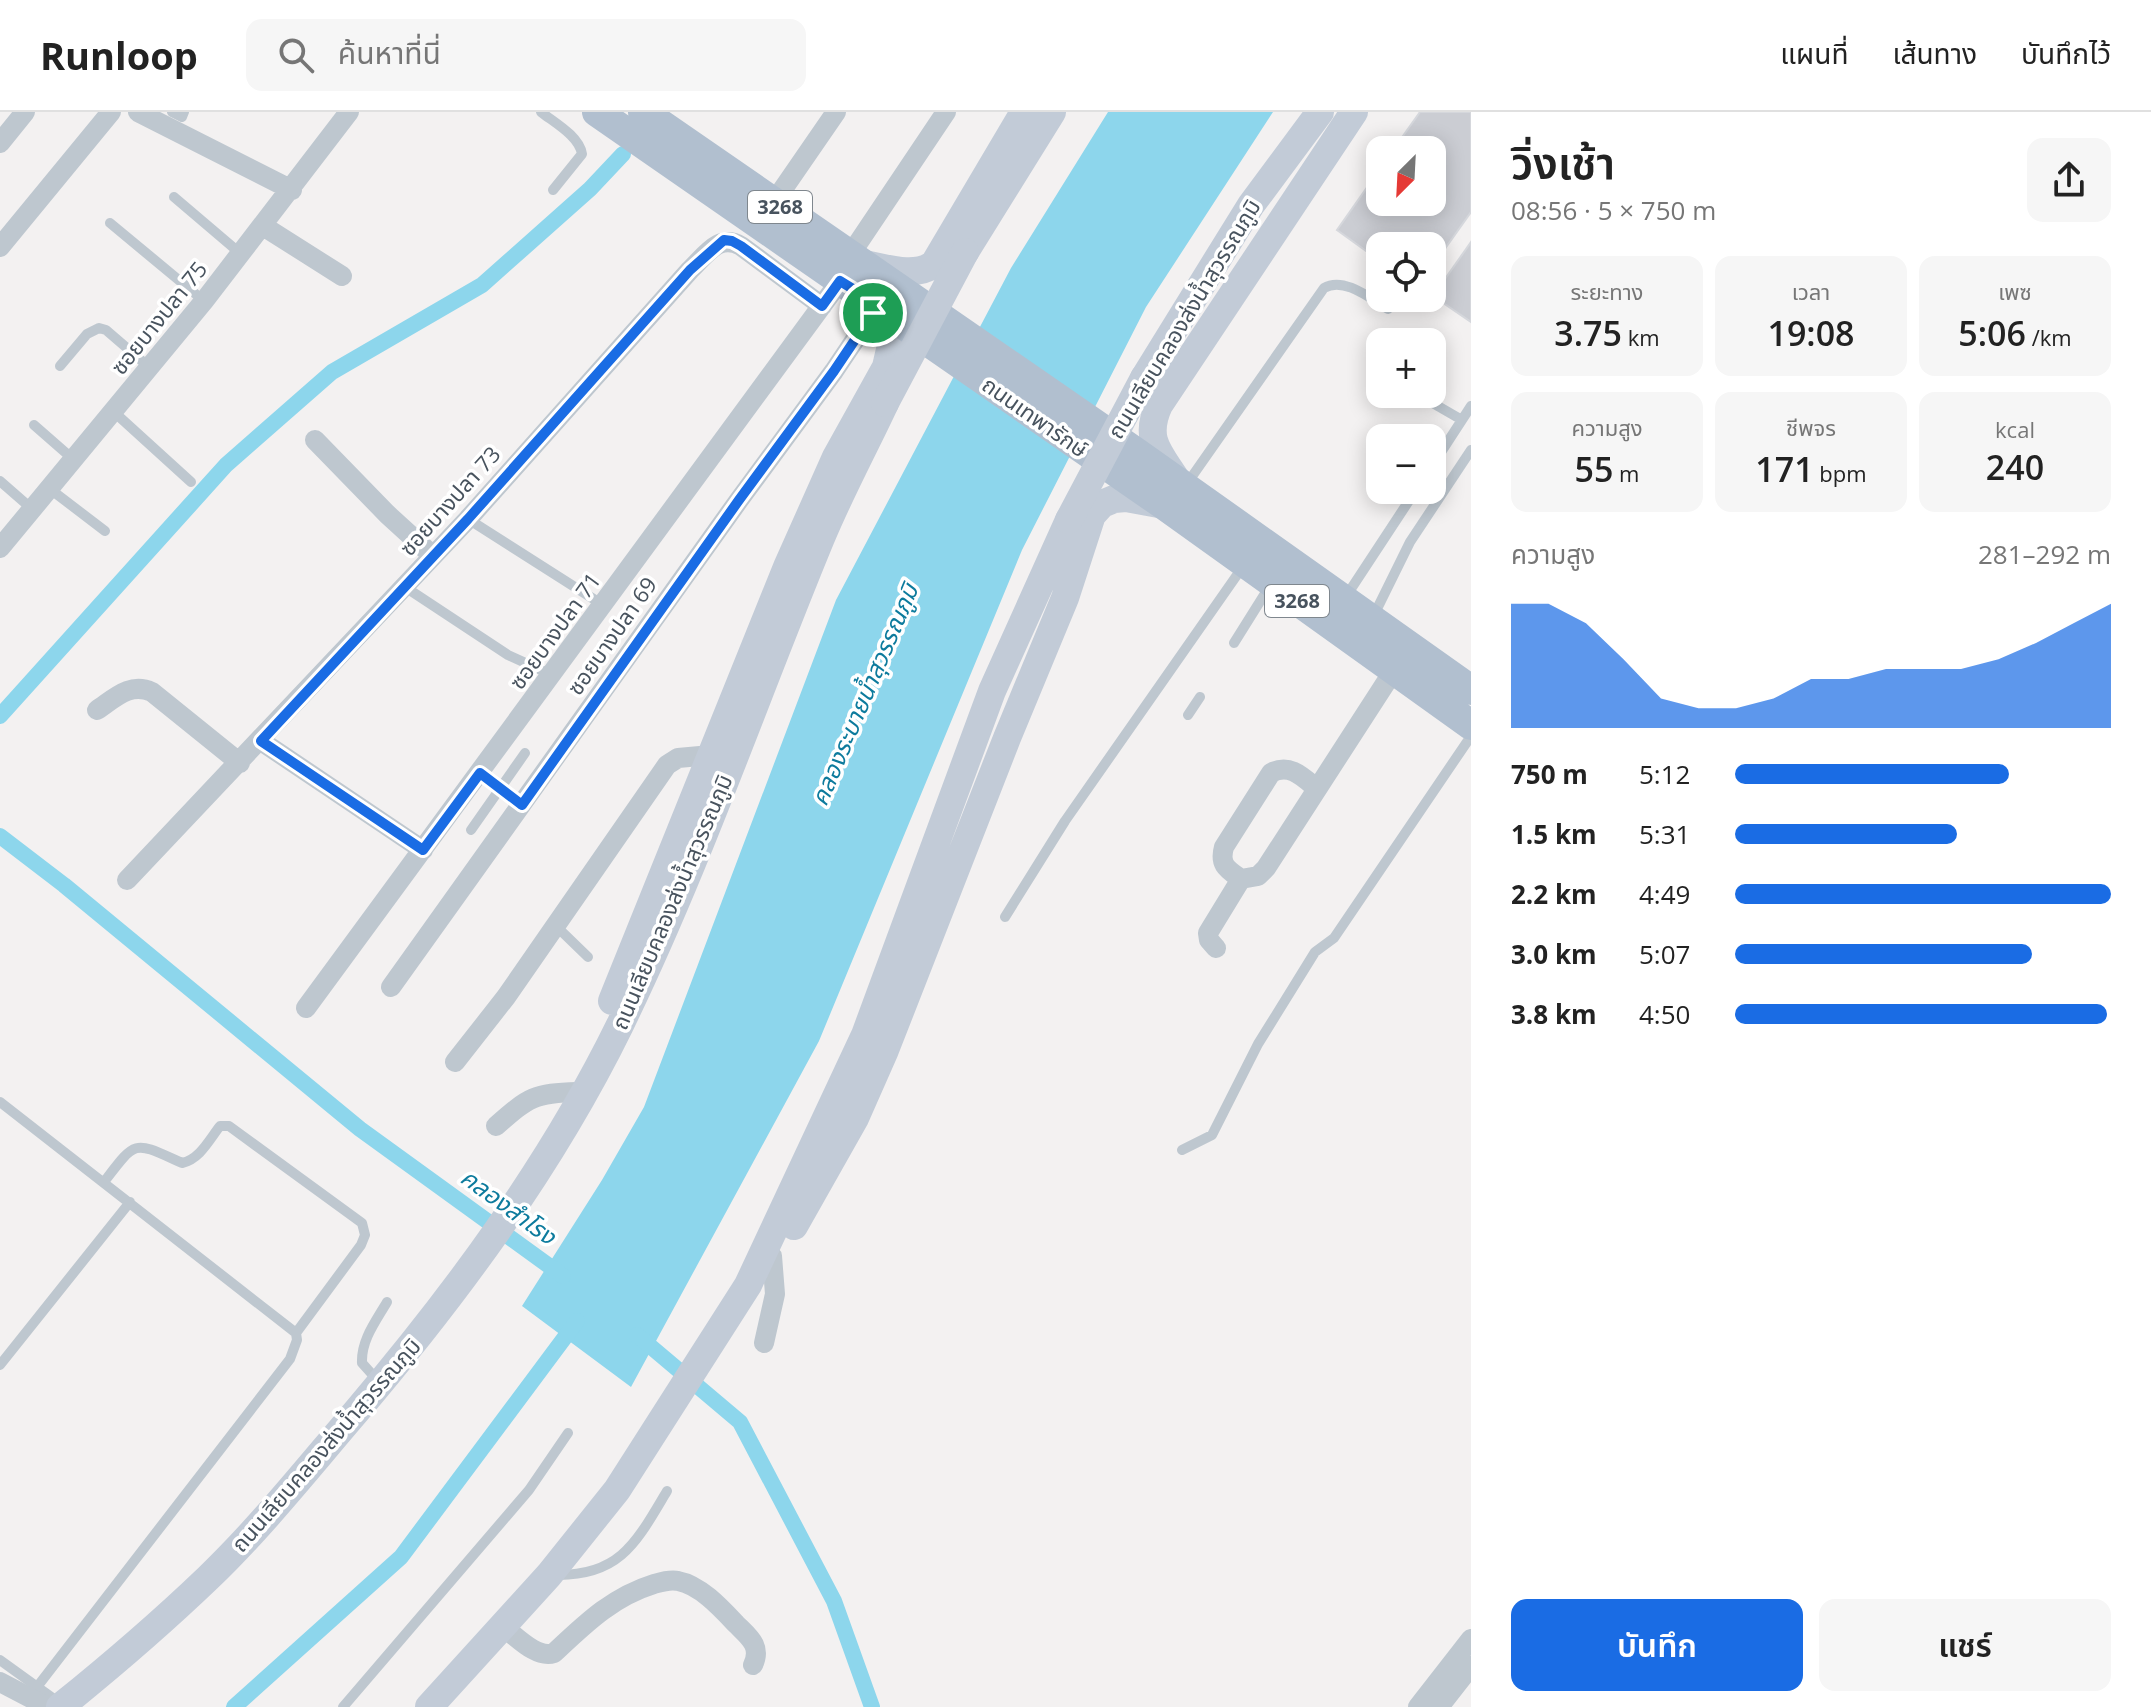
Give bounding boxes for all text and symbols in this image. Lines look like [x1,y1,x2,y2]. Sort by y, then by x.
search box [246,19,806,91]
text: Runloop [40,29,198,81]
text: ค้นหาที่นี่ [338,32,441,73]
icon: search [274,33,318,77]
text: แผนที่ [1780,34,1848,72]
text: เส้นทาง [1892,34,1977,72]
text: บันทึกไว้ [2021,34,2111,72]
text: วิ่งเช้า [1511,132,1615,192]
north arrow [1366,136,1446,216]
map controls [1366,136,1446,504]
button: share [2027,138,2111,222]
road number: 3268 [748,191,812,223]
text: 08:56 · 5 × 750 m [1511,192,1716,228]
street label: ถนนเลียบคลองส่งน้ำสุวรรณภูมิ [1100,193,1267,444]
button: locate [1366,232,1446,312]
street label: ซอยบางปลา 75 [103,254,213,380]
text: ระยะทาง [1571,276,1643,306]
text: เวลา [1792,276,1830,306]
text: เพซ [1998,276,2032,306]
pin [839,279,907,347]
icon: arrive [851,291,895,335]
text: 3.75 [1554,310,1622,356]
text: 19:08 [1767,310,1855,356]
text: 5:06 [1958,310,2026,356]
text: km [1622,322,1660,352]
text: /km [2026,322,2072,352]
button: + [1366,328,1446,408]
street label: ถนนเทพารักษ์ [977,369,1094,464]
text: ความสูง [1571,412,1643,442]
text: ชีพจร [1786,412,1836,442]
text: kcal [1995,414,2035,444]
button: − [1366,424,1446,504]
street label: ซอยบางปลา 73 [392,439,506,562]
text: 240 [1986,444,2044,490]
text: 55 [1575,446,1613,492]
text: 171 [1755,446,1814,492]
text: m [1613,458,1639,488]
text: bpm [1814,458,1867,488]
text: ความสูง [1511,536,1595,572]
text: 281–292 m [1978,536,2111,572]
street label: ซอยบางปลา 71 [502,566,607,695]
street label: ซอยบางปลา 69 [559,570,663,700]
water label: คลองระบายน้ำสุวรรณภูมิ [802,576,927,810]
road number: 3268 [1265,585,1329,617]
text: 750 m [1511,756,1588,792]
text: 5:12 [1639,756,1690,792]
street label: ถนนเลียบคลองส่งน้ำสุวรรณภูมิ [604,769,738,1034]
text: 1.5 km [1511,816,1597,852]
text: 5:31 [1639,816,1690,852]
text: 2.2 km [1511,876,1597,912]
text: 4:49 [1639,876,1690,912]
text: 3.0 km [1511,936,1597,972]
text: 5:07 [1639,936,1690,972]
text: 3.8 km [1511,996,1597,1032]
text: 4:50 [1639,996,1690,1032]
water label: คลองสำโรง [455,1160,564,1252]
street label: ถนนเลียบคลองส่งน้ำสุวรรณภูมิ [224,1331,427,1558]
button: บันทึก [1511,1599,1803,1691]
button: แชร์ [1819,1599,2111,1691]

